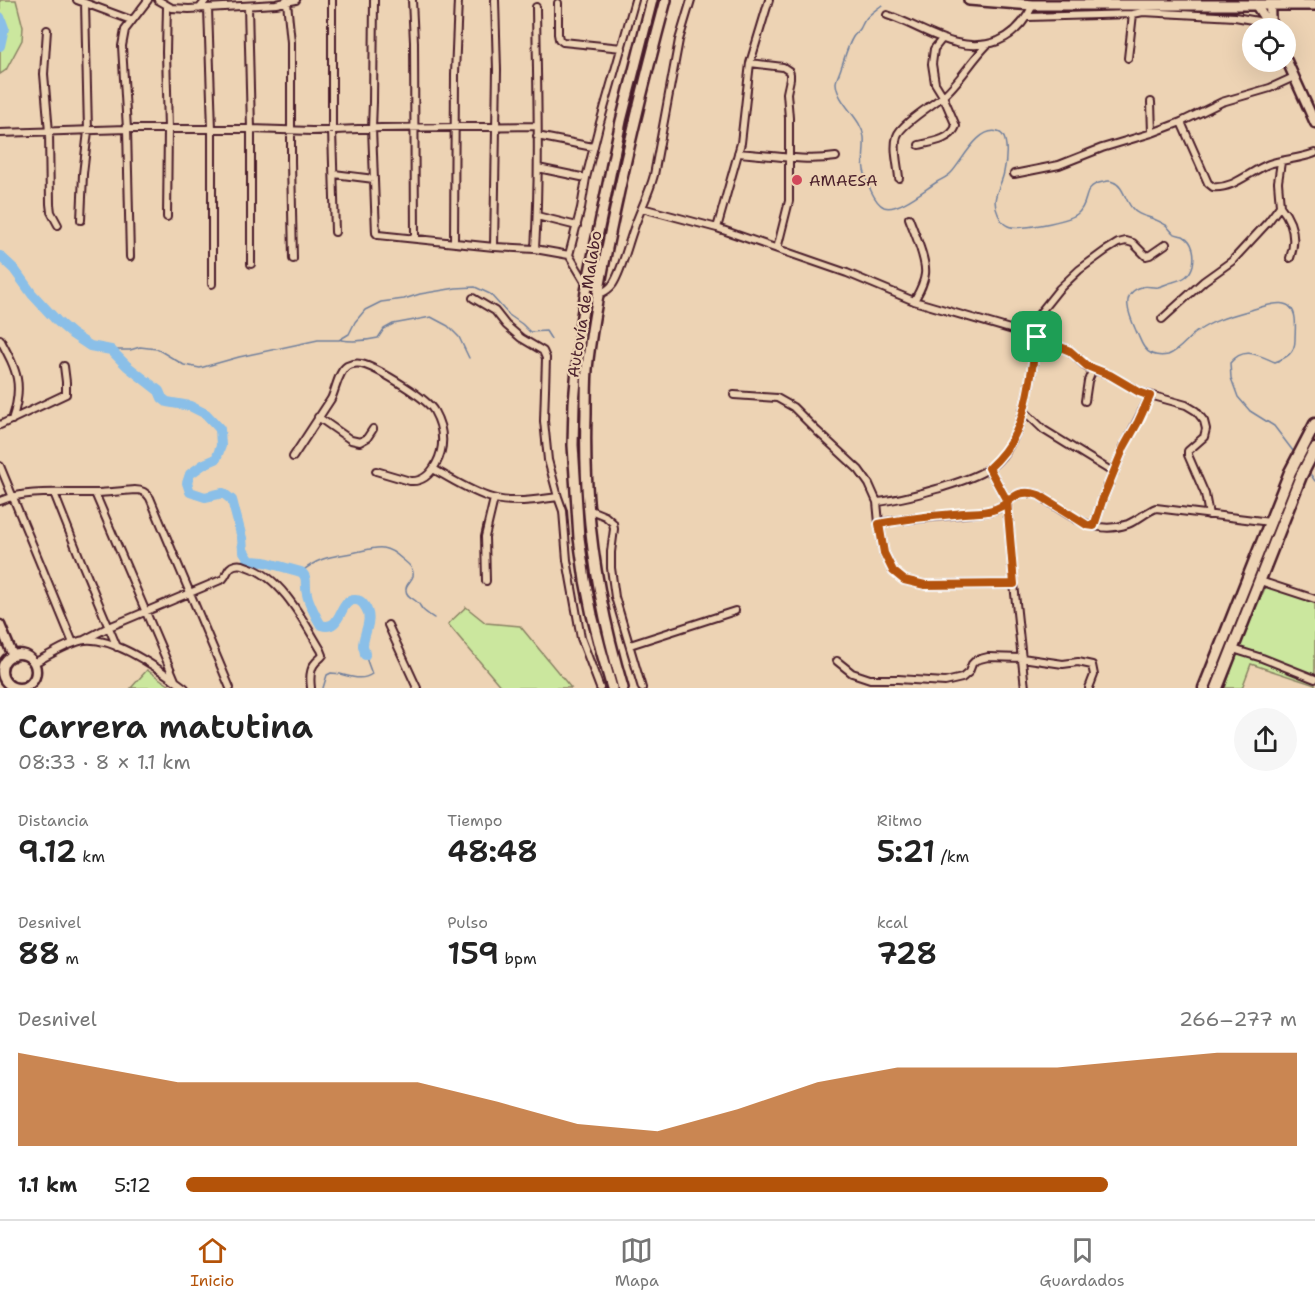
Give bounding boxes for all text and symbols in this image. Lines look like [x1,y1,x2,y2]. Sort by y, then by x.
map controls [1242,18,1296,72]
button: locate [1242,18,1296,72]
place label: AMAESA [809,170,878,191]
marker: AMAESA [790,173,804,187]
street label: Autovía de Malabo [563,229,606,379]
pin [1011,311,1062,362]
icon: arrive [1020,320,1053,353]
text: Carrera matutina [18,704,313,749]
button: share [1234,708,1297,771]
text: 08:33 · 8 × 1.1 km [18,749,191,775]
text: Distancia [18,810,89,831]
text: Tiempo [447,810,503,831]
text: Ritmo [877,810,922,831]
text: 9.12 [18,831,77,872]
text: 48:48 [447,831,538,872]
text: 5:21 [877,831,935,872]
text: km [77,846,105,867]
text: /km [935,846,969,867]
text: Desnivel [18,912,81,933]
text: Pulso [447,912,488,933]
text: kcal [877,912,908,933]
text: 88 [18,933,60,974]
text: 159 [447,933,499,974]
text: 728 [877,933,937,974]
text: m [60,948,79,969]
text: bpm [499,948,537,969]
text: Desnivel [18,1006,97,1032]
text: 266–277 m [1179,1006,1297,1032]
text: 1.1 km [18,1172,77,1198]
text: 5:12 [114,1172,151,1198]
tab: Inicio [190,1234,234,1291]
tab: Mapa [615,1234,659,1291]
tab: Guardados [1040,1234,1125,1291]

